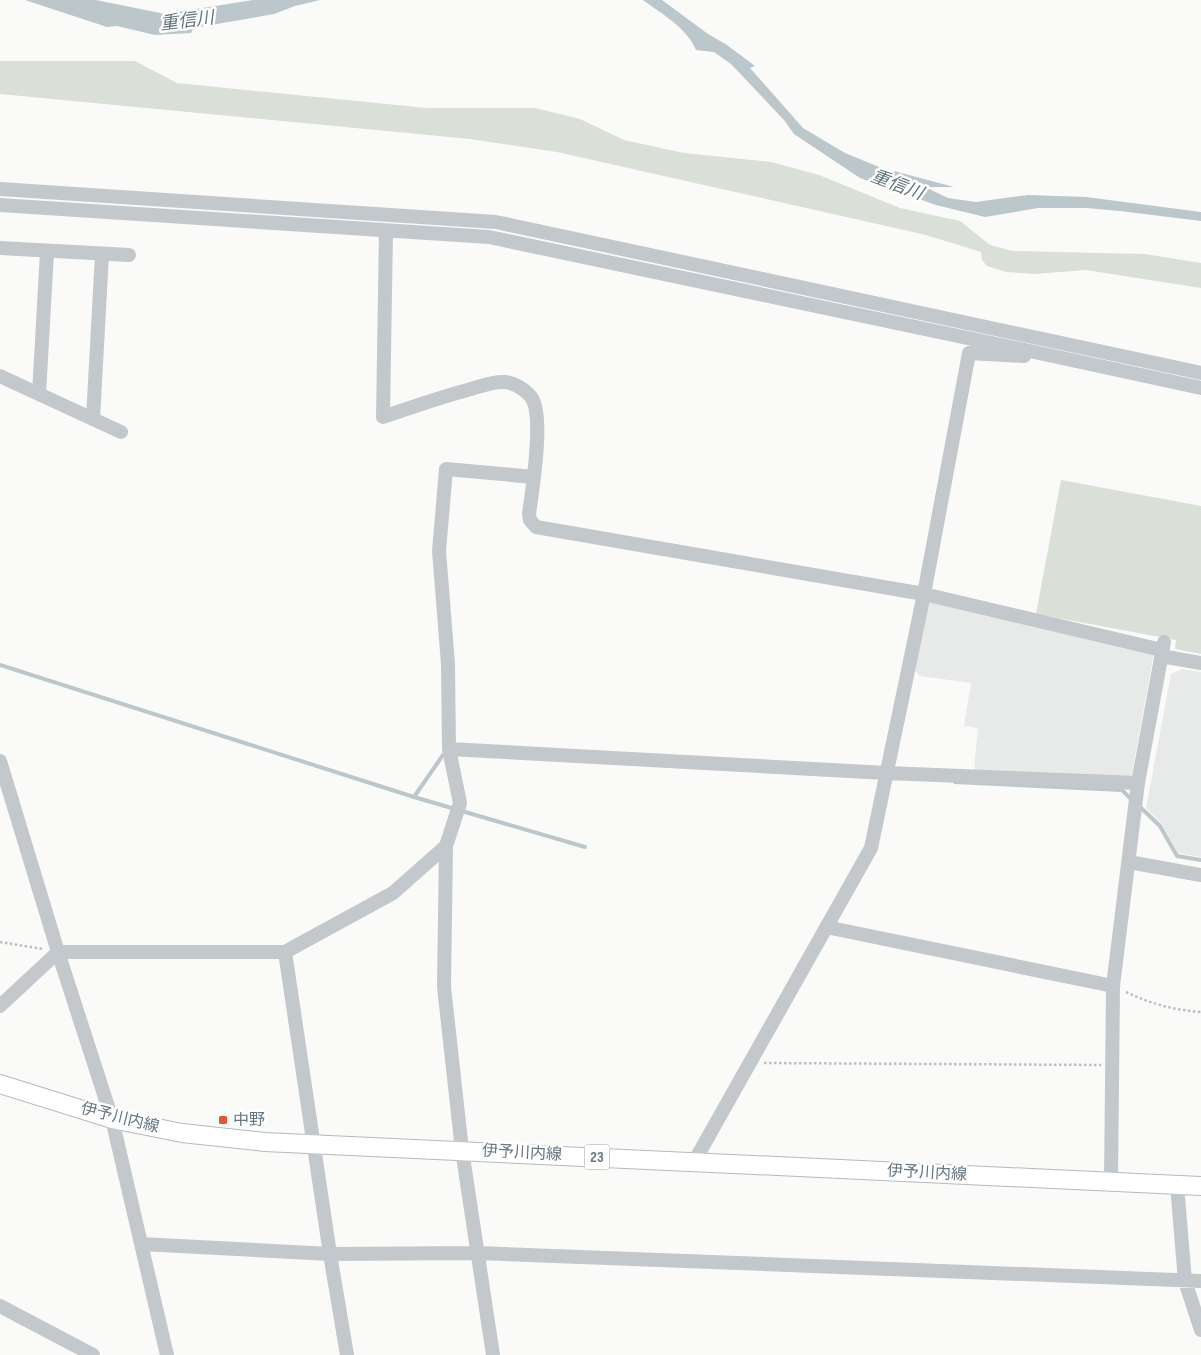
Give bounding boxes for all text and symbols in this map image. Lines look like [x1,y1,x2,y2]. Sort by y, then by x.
water label: 重信川 [159,7,217,35]
water label: 重信川 [868,166,928,205]
street label: 伊予川内線 [79,1099,161,1137]
place label: 中野 [233,1111,265,1130]
marker: 中野 [217,1114,229,1126]
street label: 伊予川内線 [482,1141,562,1165]
road number: 23 [584,1144,610,1170]
street label: 伊予川内線 [887,1161,967,1185]

